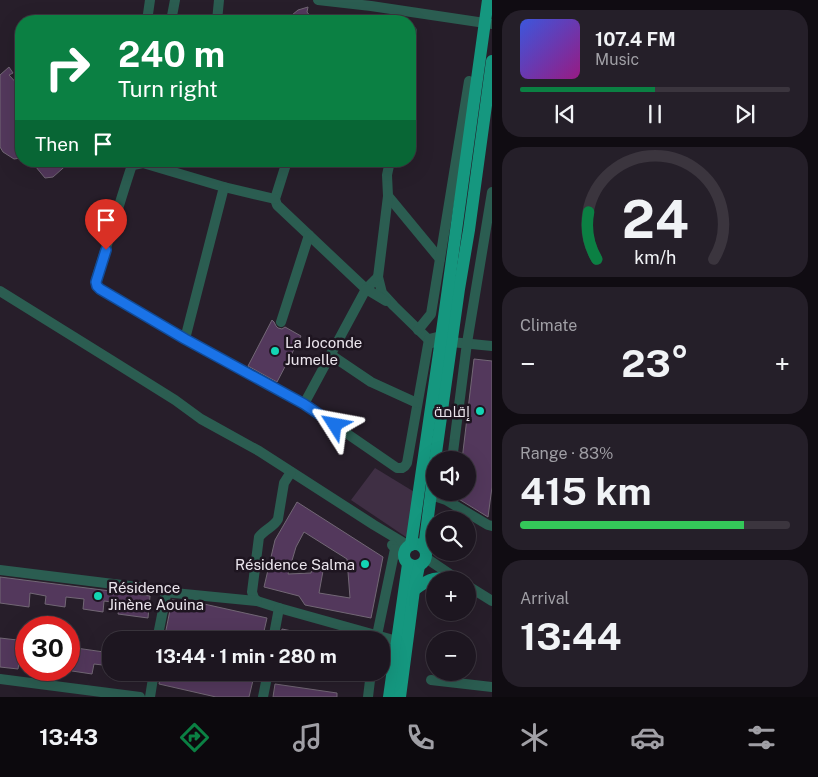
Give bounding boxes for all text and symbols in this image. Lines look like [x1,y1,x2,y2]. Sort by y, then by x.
text: 107.4 FM [595,28,676,50]
text: 240 m [118,34,225,75]
icon: right [35,35,100,100]
text: Music [595,50,639,69]
text: Turn right [118,76,218,102]
icon: previous [551,100,579,128]
icon: pause [641,100,669,128]
icon: next [731,100,759,128]
icon: arrive [89,130,117,158]
text: Then [35,133,79,155]
text: 24 [621,189,689,250]
pin [85,199,127,250]
icon: arrive [92,206,120,234]
text: km/h [634,247,676,268]
text: Climate [520,316,577,335]
place label: La Joconde Jumelle [285,334,362,368]
text: 23° [621,341,689,386]
marker: La Joconde Jumelle [269,345,281,357]
text: − [520,347,536,380]
text: + [774,347,790,380]
position arrow [308,398,360,450]
place label: إقامة [434,403,470,421]
marker: إقامة [474,405,486,417]
text: Range · 83% [520,444,614,463]
map controls [426,451,476,681]
button: sound [426,451,476,501]
text: 415 km [520,469,651,514]
button: search [426,511,476,561]
place label: Résidence Salma [235,556,355,573]
marker: Résidence Salma [359,558,371,570]
button: + [426,571,476,621]
place label: Résidence Jinène Aouina [108,579,204,613]
text: Arrival [520,589,569,608]
marker: Résidence Jinène Aouina [92,590,104,602]
text: 13:44 [520,614,622,659]
speed limit sign: 30 [15,616,80,681]
button: − [426,631,476,681]
text: 13:44 · 1 min · 280 m [155,645,337,667]
icon: directions [177,720,212,755]
icon: music [290,720,325,755]
icon: phone [403,720,438,755]
icon: climate [517,720,552,755]
icon: car [630,720,665,755]
icon: filters [744,720,779,755]
text: 13:43 [39,724,98,750]

